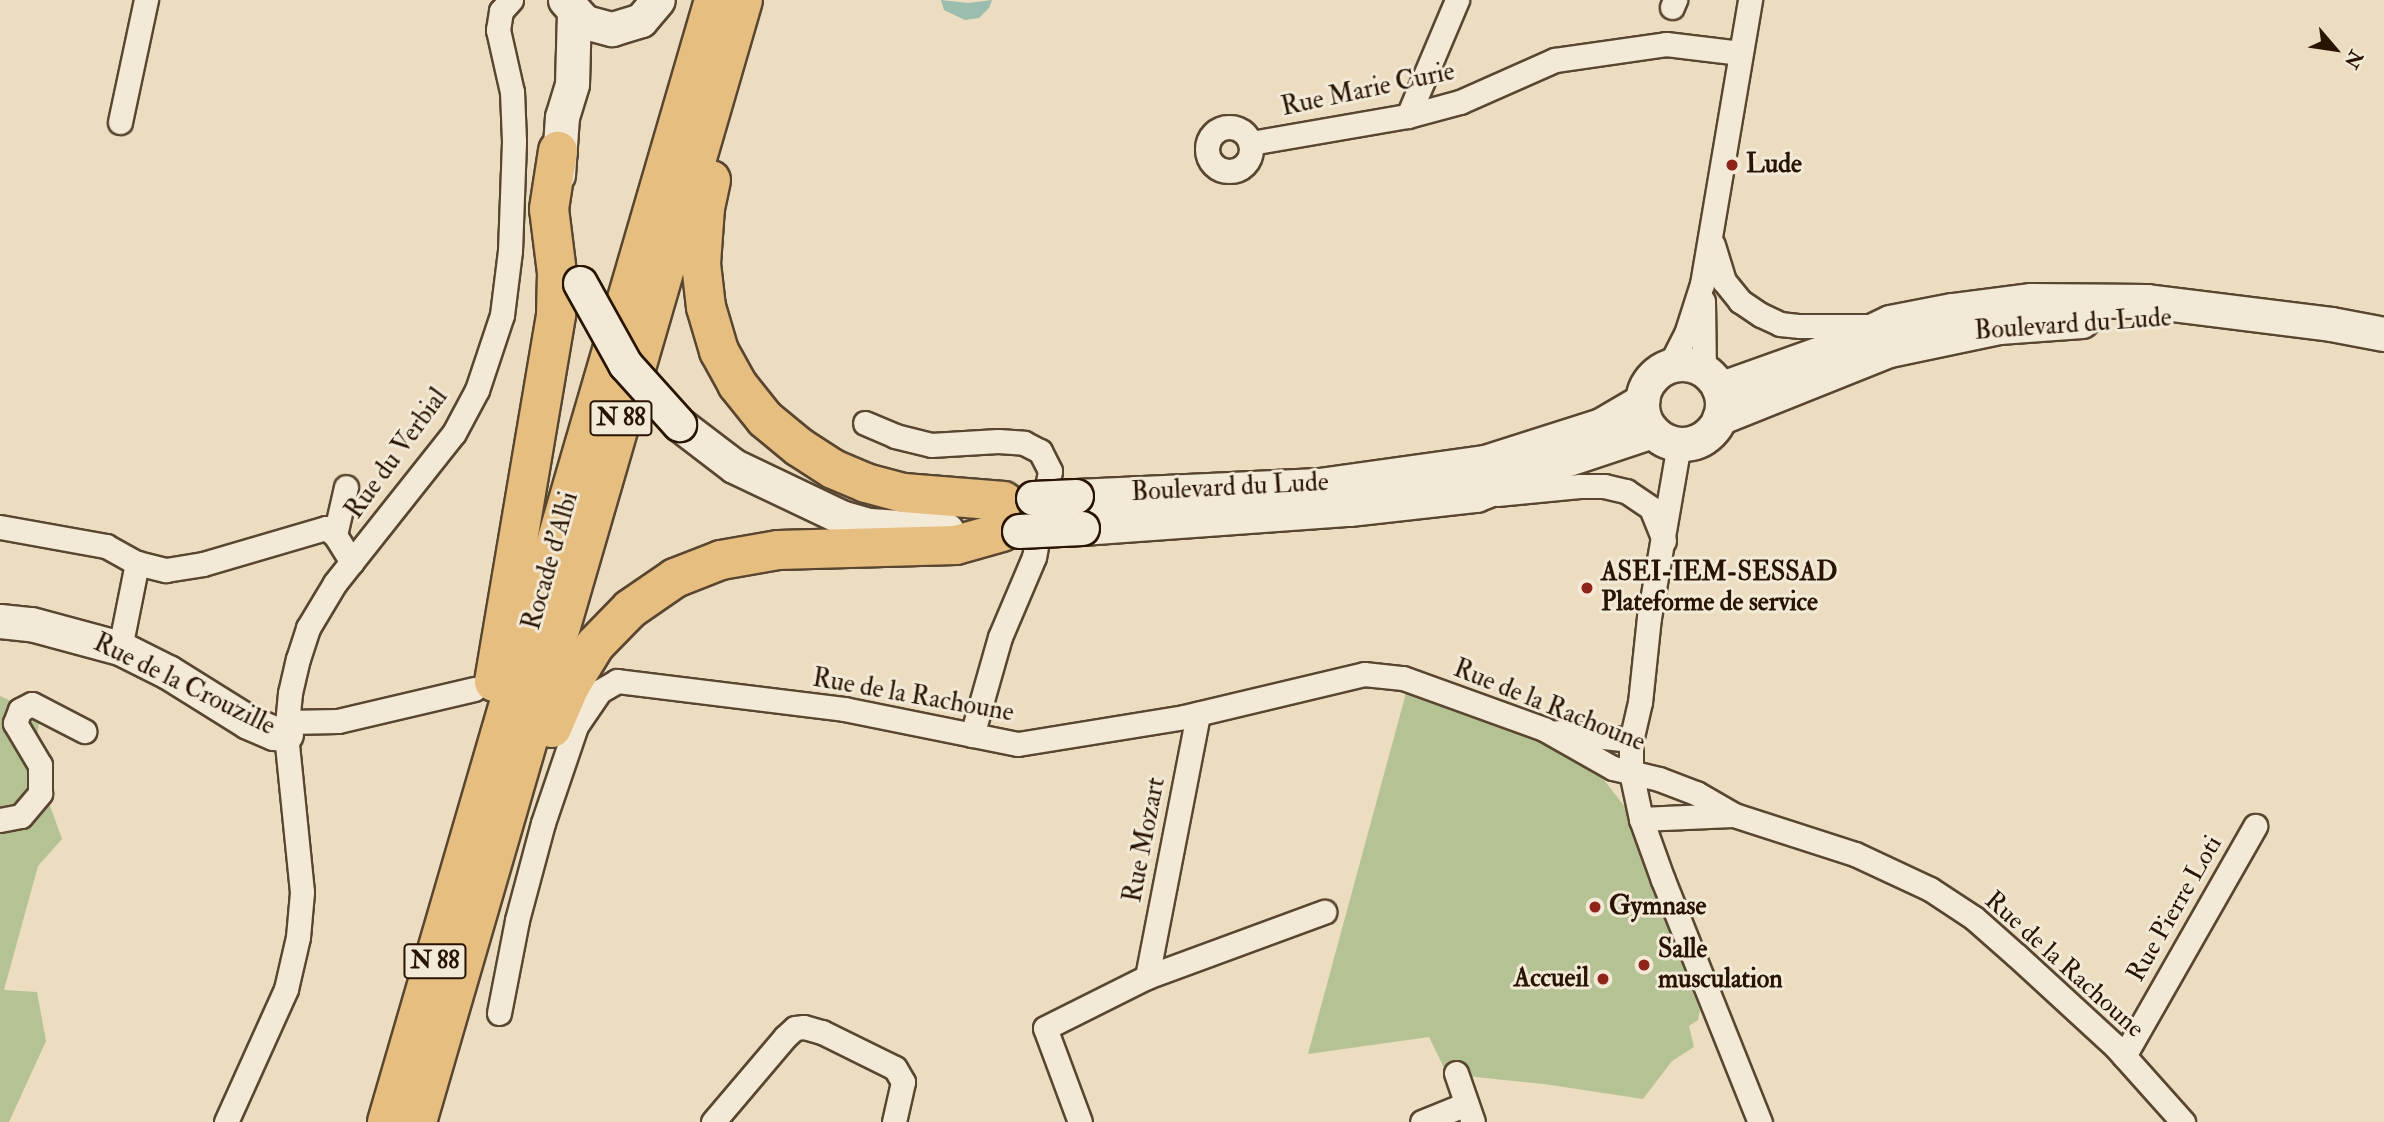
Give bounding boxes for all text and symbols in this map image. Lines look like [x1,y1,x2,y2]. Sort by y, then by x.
north arrow [2300,14,2370,84]
text: N [2339,46,2368,72]
street label: Rue Marie Curie [1279,56,1457,124]
place label: Lude [1746,149,1802,181]
marker: Lude [1724,157,1740,173]
street label: Boulevard du Lude [1973,303,2173,347]
street label: Rue du Verbial [339,383,455,525]
road number: N 88 [588,398,654,438]
street label: Boulevard du Lude [1130,467,1330,509]
street label: Rocade d'Albi [516,488,586,634]
place label: ASEI-IEM-SESSAD Plateforme de service [1601,557,1837,618]
marker: ASEI-IEM-SESSAD Plateforme de service [1579,580,1595,596]
street label: Rue de la Crouzille [88,628,280,742]
street label: Rue de la Rachoune [1449,653,1649,759]
street label: Rue de la Rachoune [810,663,1016,729]
street label: Rue Mozart [1118,775,1172,905]
street label: Rue Pierre Loti [2121,830,2229,988]
street label: Rue de la Rachoune [1978,885,2150,1045]
place label: Gymnase [1609,891,1706,923]
marker: Gymnase [1587,899,1603,915]
place label: Salle musculation [1658,934,1783,996]
road number: N 88 [402,940,468,981]
marker: Salle musculation [1636,957,1652,973]
place label: Accueil [1514,963,1589,995]
marker: Accueil [1595,971,1611,987]

